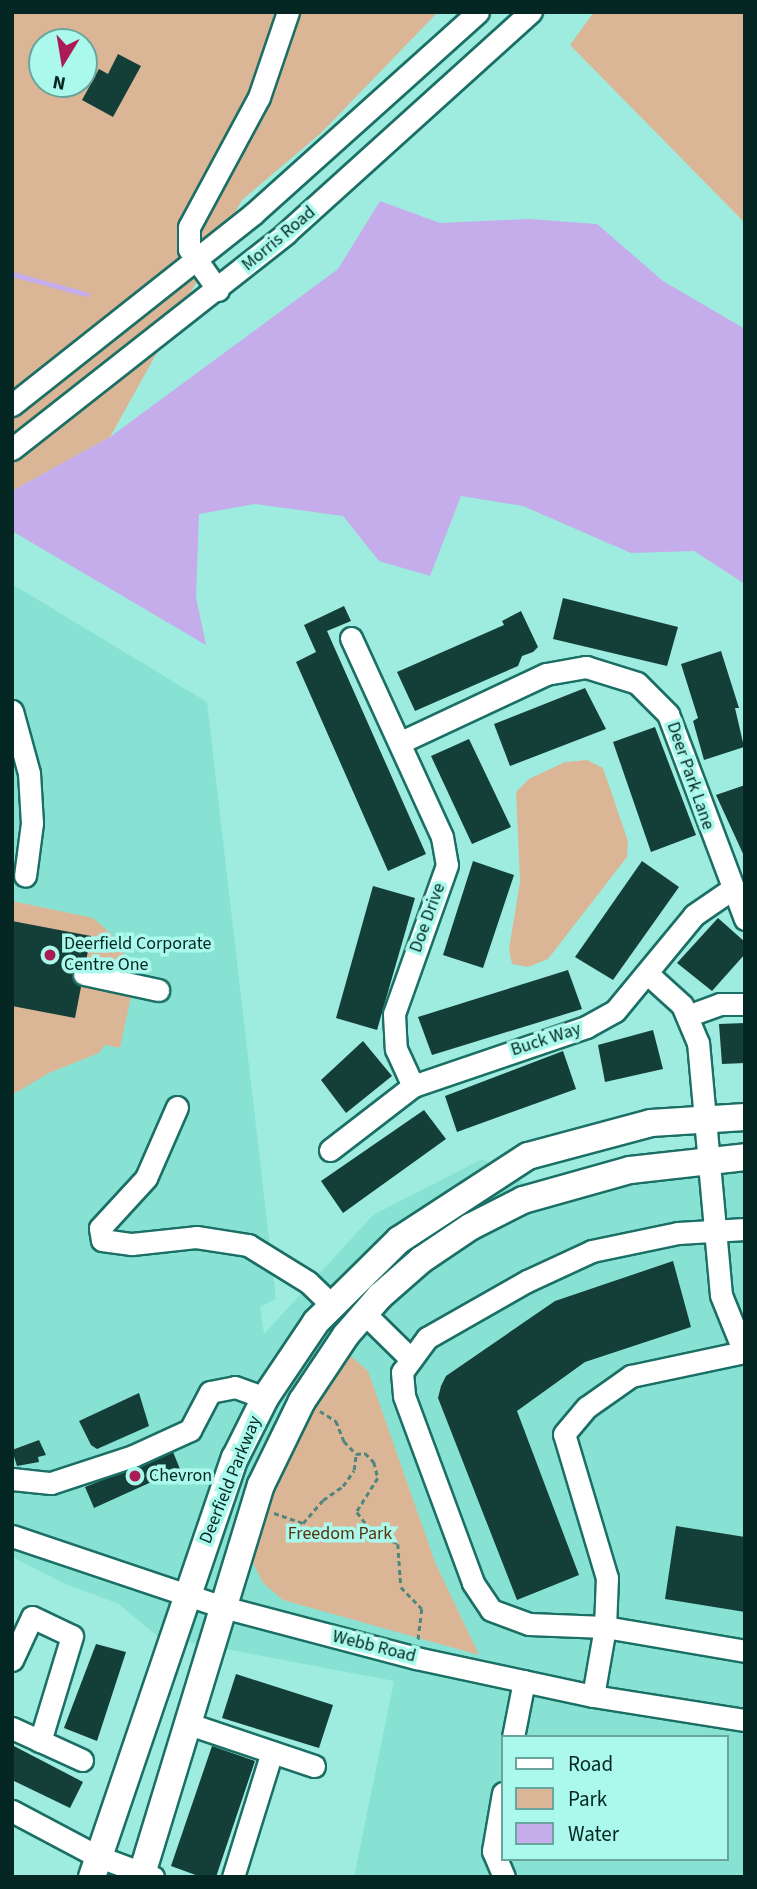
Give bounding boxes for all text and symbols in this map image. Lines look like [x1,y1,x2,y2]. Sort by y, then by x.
north arrow [28,28,98,98]
text: N [51,68,68,97]
street label: Morris Road [238,202,320,276]
street label: Deer Park Lane [661,719,719,833]
street label: Doe Drive [405,880,451,956]
place label: Deerfield Corporate Centre One [64,934,211,976]
marker: Deerfield Corporate Centre One [42,947,58,963]
street label: Buck Way [508,1019,584,1061]
street label: Deerfield Parkway [196,1413,266,1547]
place label: Chevron [149,1465,212,1487]
marker: Chevron [127,1468,143,1484]
park label: Freedom Park [288,1523,392,1545]
street label: Webb Road [330,1626,418,1668]
legend [502,1735,729,1861]
text: Road [568,1749,613,1779]
text: Park [568,1784,607,1814]
text: Water [568,1819,619,1849]

